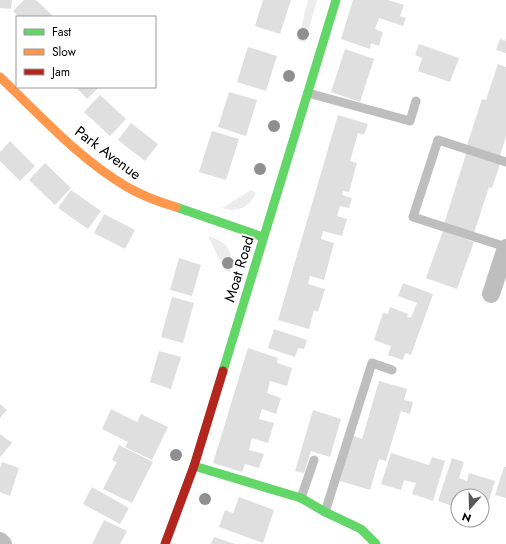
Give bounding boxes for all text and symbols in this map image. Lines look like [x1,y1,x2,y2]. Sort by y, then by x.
legend [16,16,156,88]
text: Fast [52,23,71,41]
text: Slow [52,43,77,61]
text: Jam [50,63,70,81]
street label: Park Avenue [70,121,146,185]
street label: Moat Road [219,233,259,305]
north arrow [450,488,490,528]
text: N [460,508,473,526]

